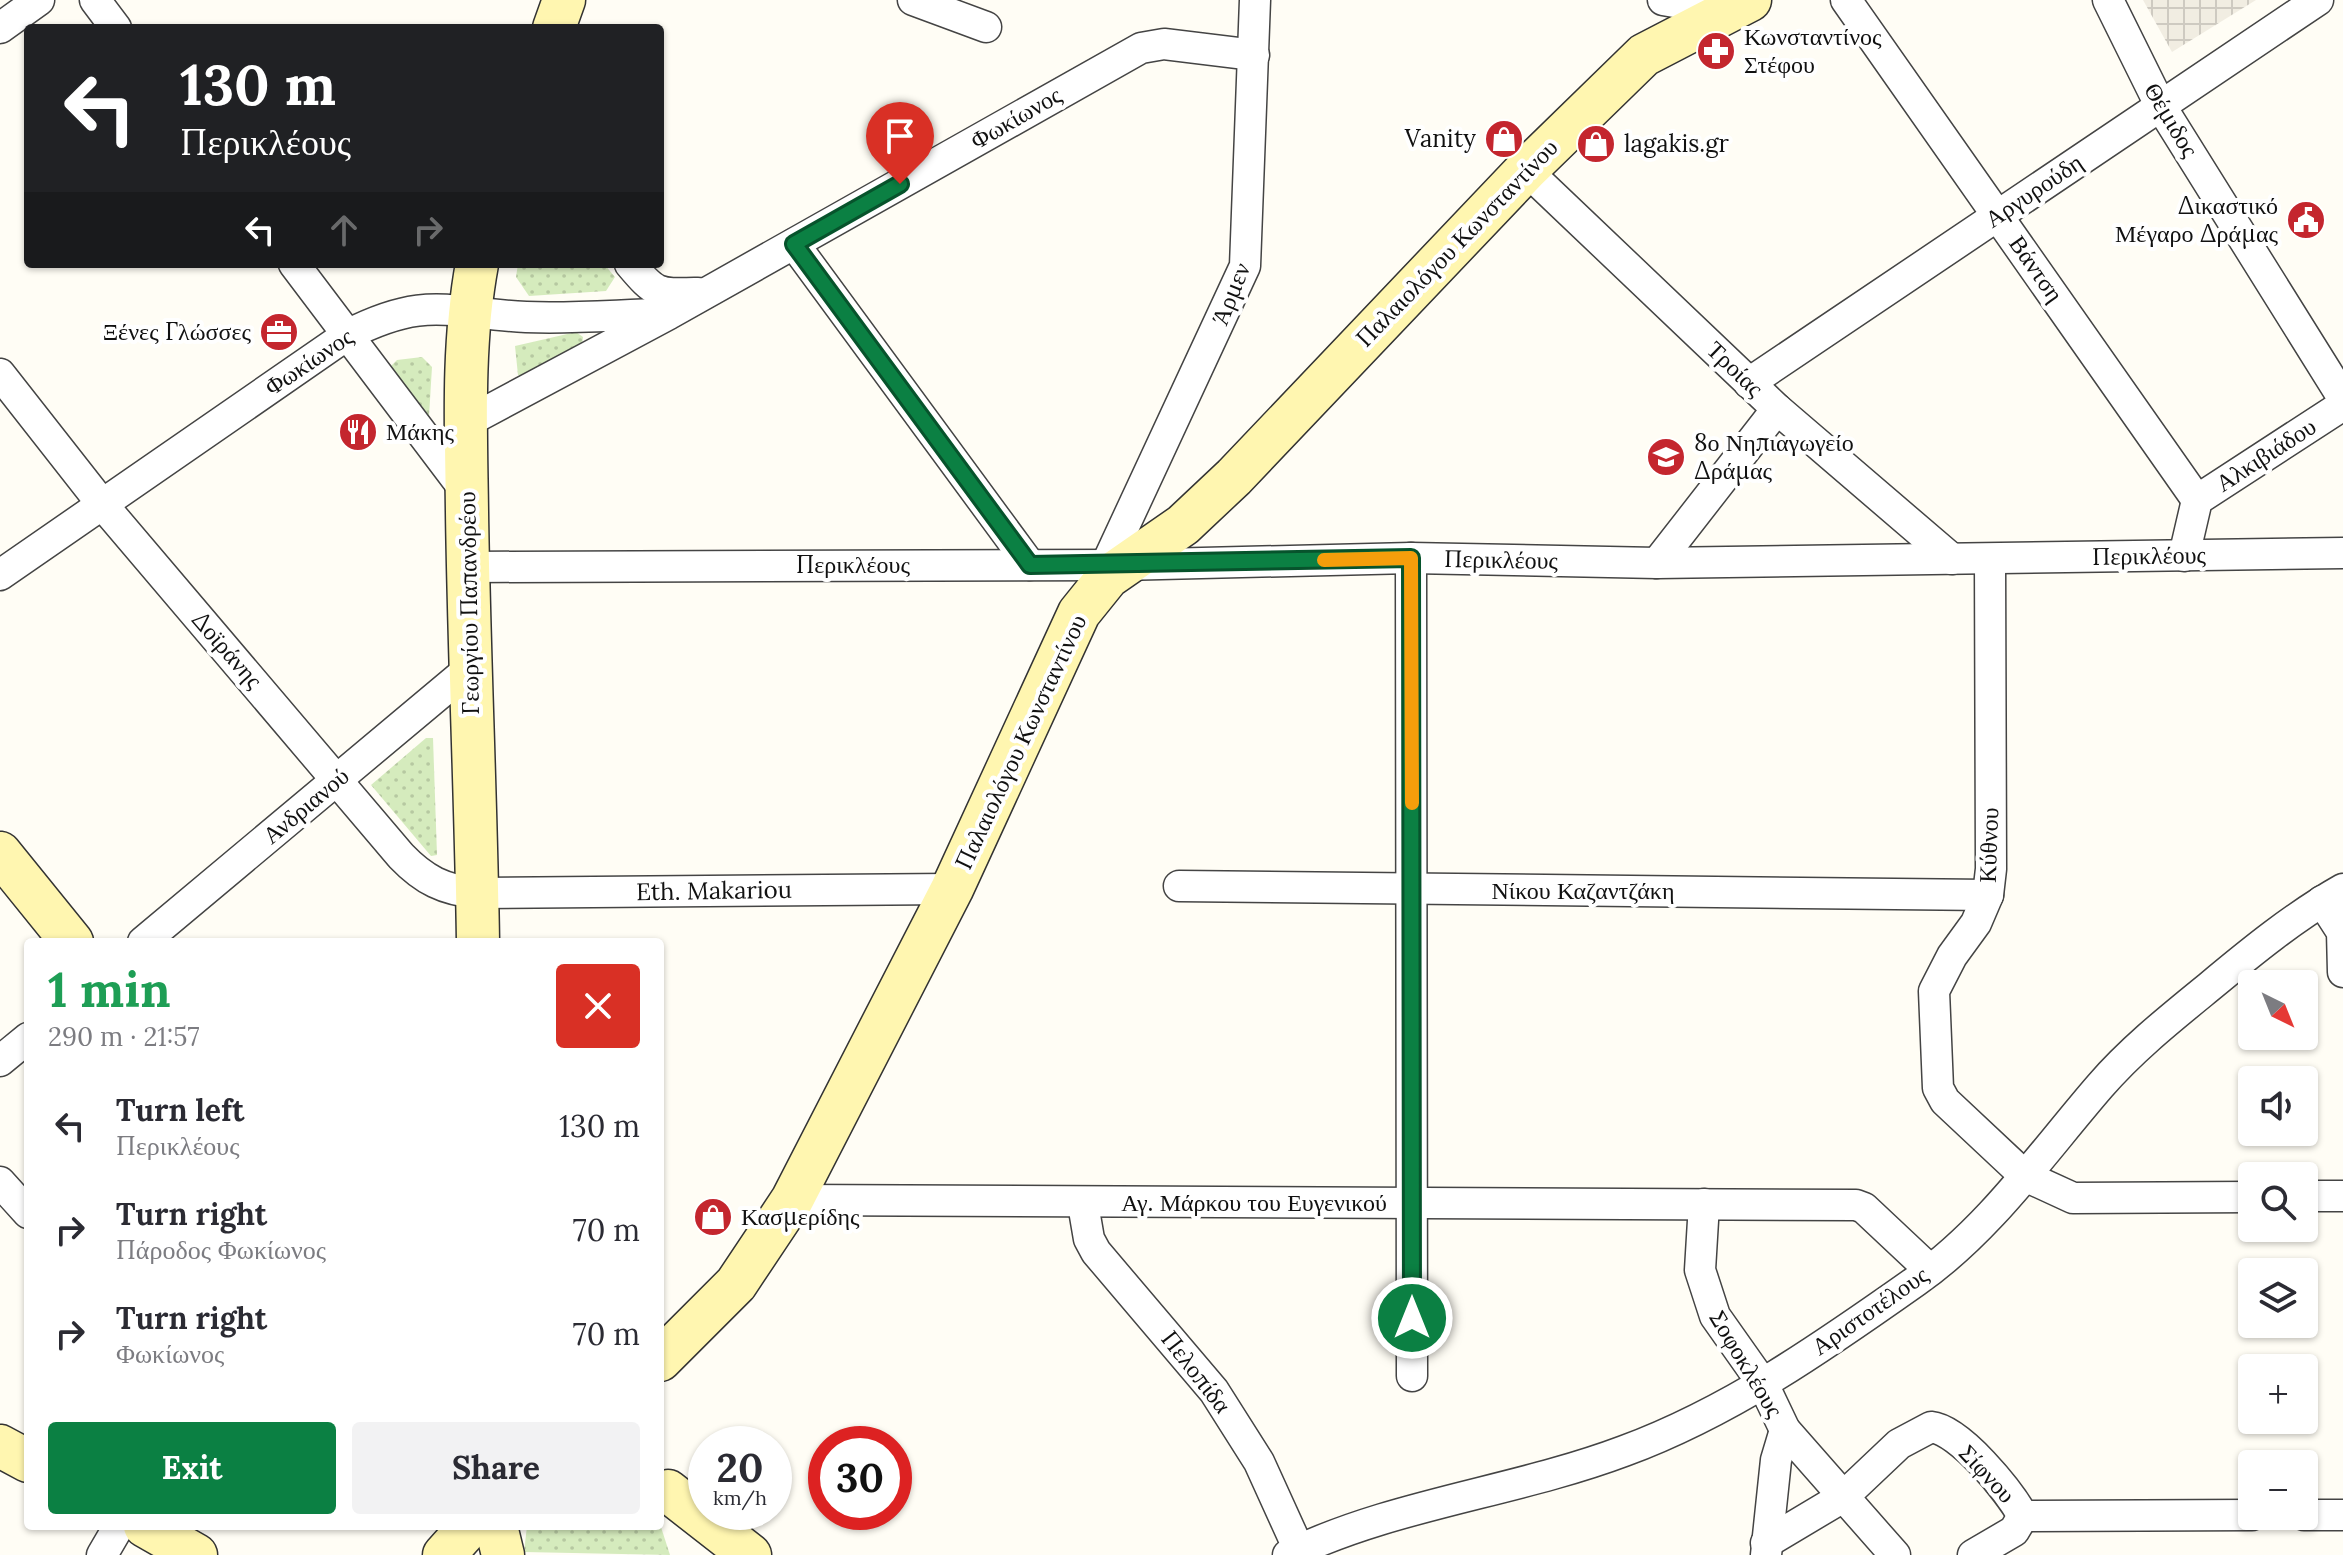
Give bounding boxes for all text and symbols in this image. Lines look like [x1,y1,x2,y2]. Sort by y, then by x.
place label: Κωνσταντίνος Στέφου [1744,21,1882,80]
pharmacy icon: Κωνσταντίνος Στέφου [1695,30,1737,72]
text: 130 m [180,49,336,120]
icon: left [48,56,152,160]
street label: Θέμιδος [2137,77,2206,163]
street label: Φωκίωνος [965,79,1067,156]
pin [866,102,934,184]
icon: arrive [878,114,922,158]
shop icon: Vanity [1483,118,1525,160]
text: Περικλέους [180,119,351,165]
place label: Vanity [1404,123,1476,154]
shop icon: lagakis.gr [1575,123,1617,165]
place label: lagakis.gr [1624,128,1729,159]
street label: Παλαιολόγου Κωνσταντίνου [1349,132,1564,353]
street label: Αργυρούδη [1979,147,2089,235]
place label: Δικαστικό Μέγαρο Δράμας [2115,190,2278,249]
public building icon: Δικαστικό Μέγαρο Δράμας [2285,199,2327,241]
icon: left [238,208,282,252]
icon: ahead [322,208,366,252]
icon: right [406,208,450,252]
street label: Βάντση [2002,229,2070,308]
street label: Άρμεν [1204,258,1257,330]
office icon: Ξένες Γλώσσες [258,311,300,353]
place label: Ξένες Γλώσσες [103,316,251,347]
street label: Φωκίωνος [259,320,359,402]
street label: Τροίας [1700,334,1771,403]
restaurant icon: Μάκης [337,411,379,453]
street label: Αλκιβιάδου [2210,411,2322,499]
place label: Μάκης [386,416,455,447]
place label: 8ο Νηπιαγωγείο Δράμας [1694,427,1854,486]
school or university icon: 8ο Νηπιαγωγείο Δράμας [1645,436,1687,478]
street label: Γεωργίου Παπανδρέου [451,491,486,715]
street label: Περικλέους [2092,539,2207,572]
street label: Περικλέους [1444,543,1559,576]
street label: Περικλέους [796,549,910,580]
street label: Δοϊράνης [185,605,270,695]
street label: Παλαιολόγου Κωνσταντίνου [948,609,1093,874]
street label: Ανδριανού [256,760,355,851]
street label: Κύθνου [1972,807,2005,883]
street label: Eth. Makariou [636,874,792,907]
street label: Νίκου Καζαντζάκη [1492,875,1675,906]
text: 1 min [48,959,171,1020]
button: close [556,964,640,1048]
north arrow [2238,970,2318,1050]
map controls [2238,970,2318,1530]
text: 290 m · 21:57 [48,1020,199,1053]
button: sound [2238,1066,2318,1146]
text: Turn left [116,1091,244,1129]
icon: left [48,1104,92,1148]
text: 130 m [559,1107,640,1145]
text: Περικλέους [116,1129,239,1162]
button: search [2238,1162,2318,1242]
street label: Αγ. Μάρκου του Ευγενικού [1121,1187,1387,1218]
text: Turn right [116,1195,267,1233]
shop icon: Κασμερίδης [692,1196,734,1238]
place label: Κασμερίδης [741,1201,860,1232]
icon: right [48,1208,92,1252]
text: 70 m [573,1211,640,1249]
text: Πάροδος Φωκίωνος [116,1233,326,1266]
button: layers [2238,1258,2318,1338]
street label: Αριστοτέλους [1805,1259,1934,1362]
position arrow [1370,1276,1454,1360]
text: Turn right [116,1299,267,1337]
street label: Σοφοκλέους [1702,1305,1791,1423]
icon: right [48,1312,92,1356]
text: 70 m [573,1315,640,1353]
street label: Πελοπίδα [1155,1324,1238,1419]
text: Φωκίωνος [116,1337,224,1370]
button: + [2238,1354,2318,1434]
button: Exit [48,1422,336,1514]
button: Share [352,1422,640,1514]
speed limit sign: 30 [808,1426,912,1530]
street label: Σίφνου [1952,1438,2022,1509]
text: 20 [717,1442,763,1493]
button: − [2238,1450,2318,1530]
text: km/h [713,1485,767,1510]

